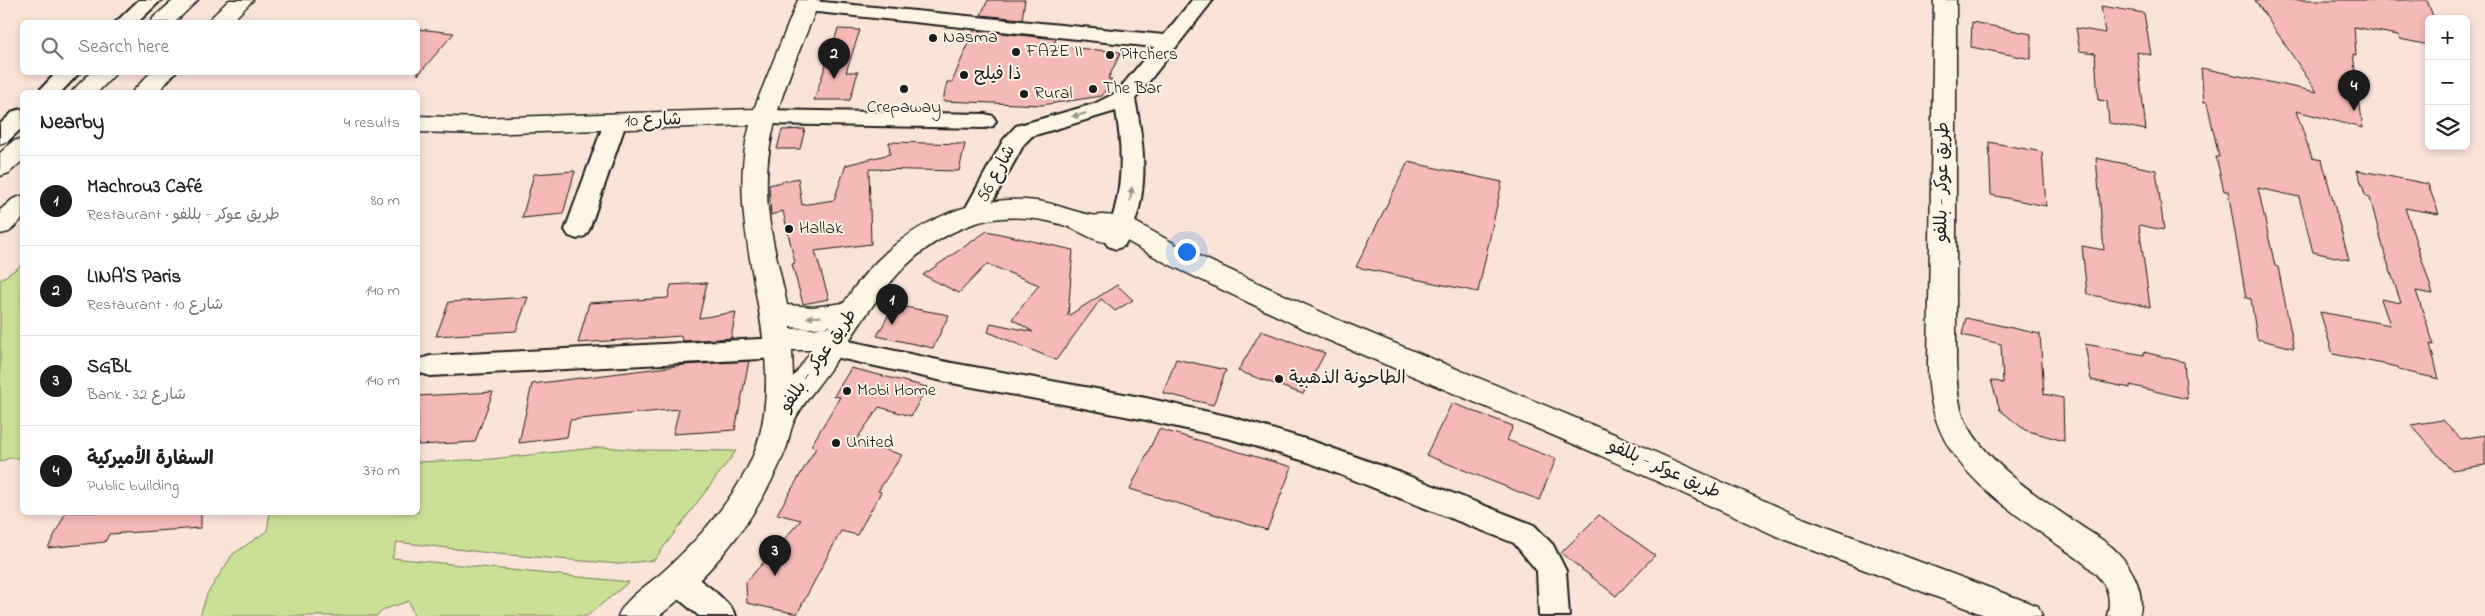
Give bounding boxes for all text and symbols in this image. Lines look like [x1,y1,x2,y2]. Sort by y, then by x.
map controls [2425,15,2470,150]
button: + [2425,15,2470,60]
search box [20,20,420,75]
place label: Nasma [943,25,998,51]
marker: Nasma [927,32,939,44]
icon: search [38,34,66,62]
text: Search here [78,34,169,61]
pin: 2 [818,38,850,79]
place label: FAZE II [1025,39,1083,65]
place label: Pitchers [1120,42,1178,68]
marker: FAZE II [1010,46,1022,58]
marker: Pitchers [1104,49,1116,61]
button: − [2425,60,2470,105]
place label: ذا فيلج [974,62,1021,88]
marker: ذا فيلج [958,69,970,81]
pin: 4 [2338,70,2370,111]
place label: The Bar [1103,76,1162,102]
place label: Rural [1034,81,1073,107]
marker: Crepaway [898,83,910,95]
marker: The Bar [1087,83,1099,95]
marker: Rural [1018,88,1030,100]
place label: Crepaway [867,95,941,121]
button: layers [2425,105,2470,150]
street label: شارع 10 [624,107,682,135]
text: Nearby [40,108,104,138]
text: 4 results [344,111,400,135]
one-way arrow [1071,111,1086,119]
street label: طريق عوكر - بللفو [1929,121,1957,244]
street label: شارع 56 [971,141,1023,207]
text: Machrou3 Café [87,174,202,201]
one-way arrow [1127,185,1135,201]
text: 1 [53,189,59,213]
text: 80 m [371,189,400,213]
text: Restaurant · طريق عوكر - بللفو [87,203,280,227]
place label: Hallak [799,216,843,242]
marker: Hallak [783,223,795,235]
your location [1174,239,1200,265]
text: LINA'S Paris [87,264,181,291]
text: 2 [52,279,60,303]
text: 140 m [365,279,400,303]
pin: 1 [876,284,908,325]
text: Restaurant · شارع 10 [87,293,223,317]
street label: طريق عوكر - بللفو [773,304,864,419]
one-way arrow [806,314,822,322]
text: SGBL [87,354,131,381]
place label: الطاحونة الذهبية [1289,366,1406,392]
text: 3 [53,369,59,393]
text: 140 m [365,369,400,393]
marker: الطاحونة الذهبية [1273,373,1285,385]
place label: Mobi Home [857,378,937,404]
text: Bank · شارع 32 [87,383,186,407]
marker: Mobi Home [841,385,853,397]
place label: United [846,430,894,456]
street label: طريق عوكر - بللفو [1603,433,1724,506]
marker: United [830,437,842,449]
text: السفارة الأميركية [87,446,214,473]
text: 4 [53,459,59,483]
text: 370 m [363,459,400,483]
text: Public building [87,474,179,498]
pin: 3 [759,535,791,576]

